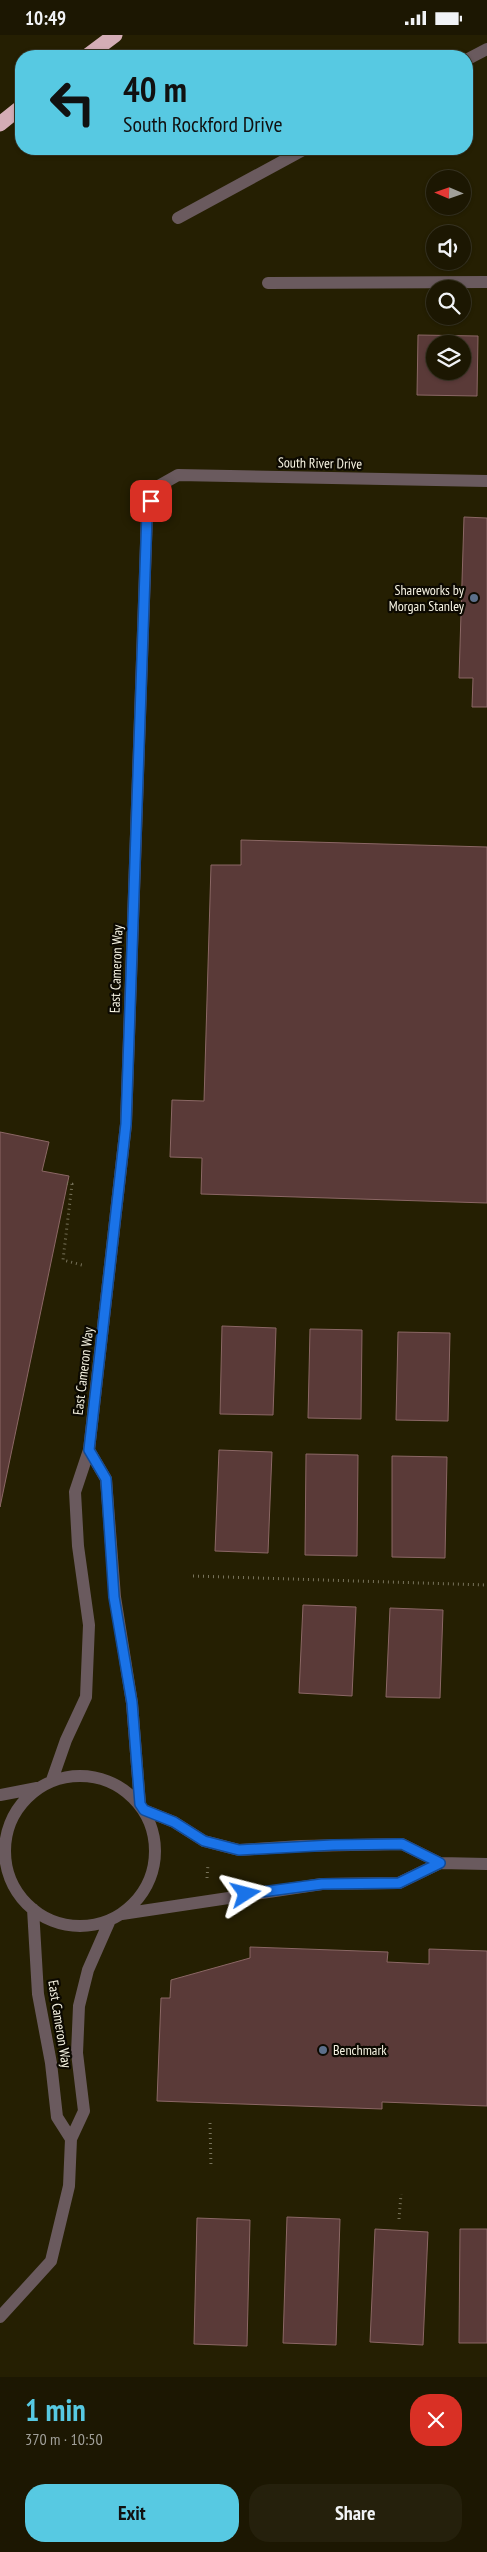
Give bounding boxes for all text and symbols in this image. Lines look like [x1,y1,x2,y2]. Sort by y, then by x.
text: 10:49 [25,6,66,30]
text: 40 m [123,66,187,112]
icon: left [40,70,105,135]
text: South Rockford Drive [123,110,283,138]
north arrow [426,170,471,215]
map controls [426,170,471,380]
button: sound [426,225,471,270]
button: search [426,280,471,325]
button: layers [426,335,471,380]
street label: South River Drive [278,453,363,473]
pin [130,480,172,522]
icon: arrive [137,487,165,515]
place label: Shareworks by Morgan Stanley [389,581,465,615]
marker: Shareworks by Morgan Stanley [468,592,480,604]
street label: East Cameron Way [105,924,127,1014]
street label: East Cameron Way [69,1325,97,1416]
position arrow [219,1867,271,1919]
street label: East Cameron Way [44,1979,76,2070]
place label: Benchmark [333,2041,387,2059]
marker: Benchmark [317,2044,329,2056]
text: 1 min [25,2390,86,2429]
button: close [410,2394,462,2446]
text: 370 m · 10:50 [25,2429,103,2449]
button: Exit [25,2484,239,2542]
button: Share [249,2484,462,2542]

